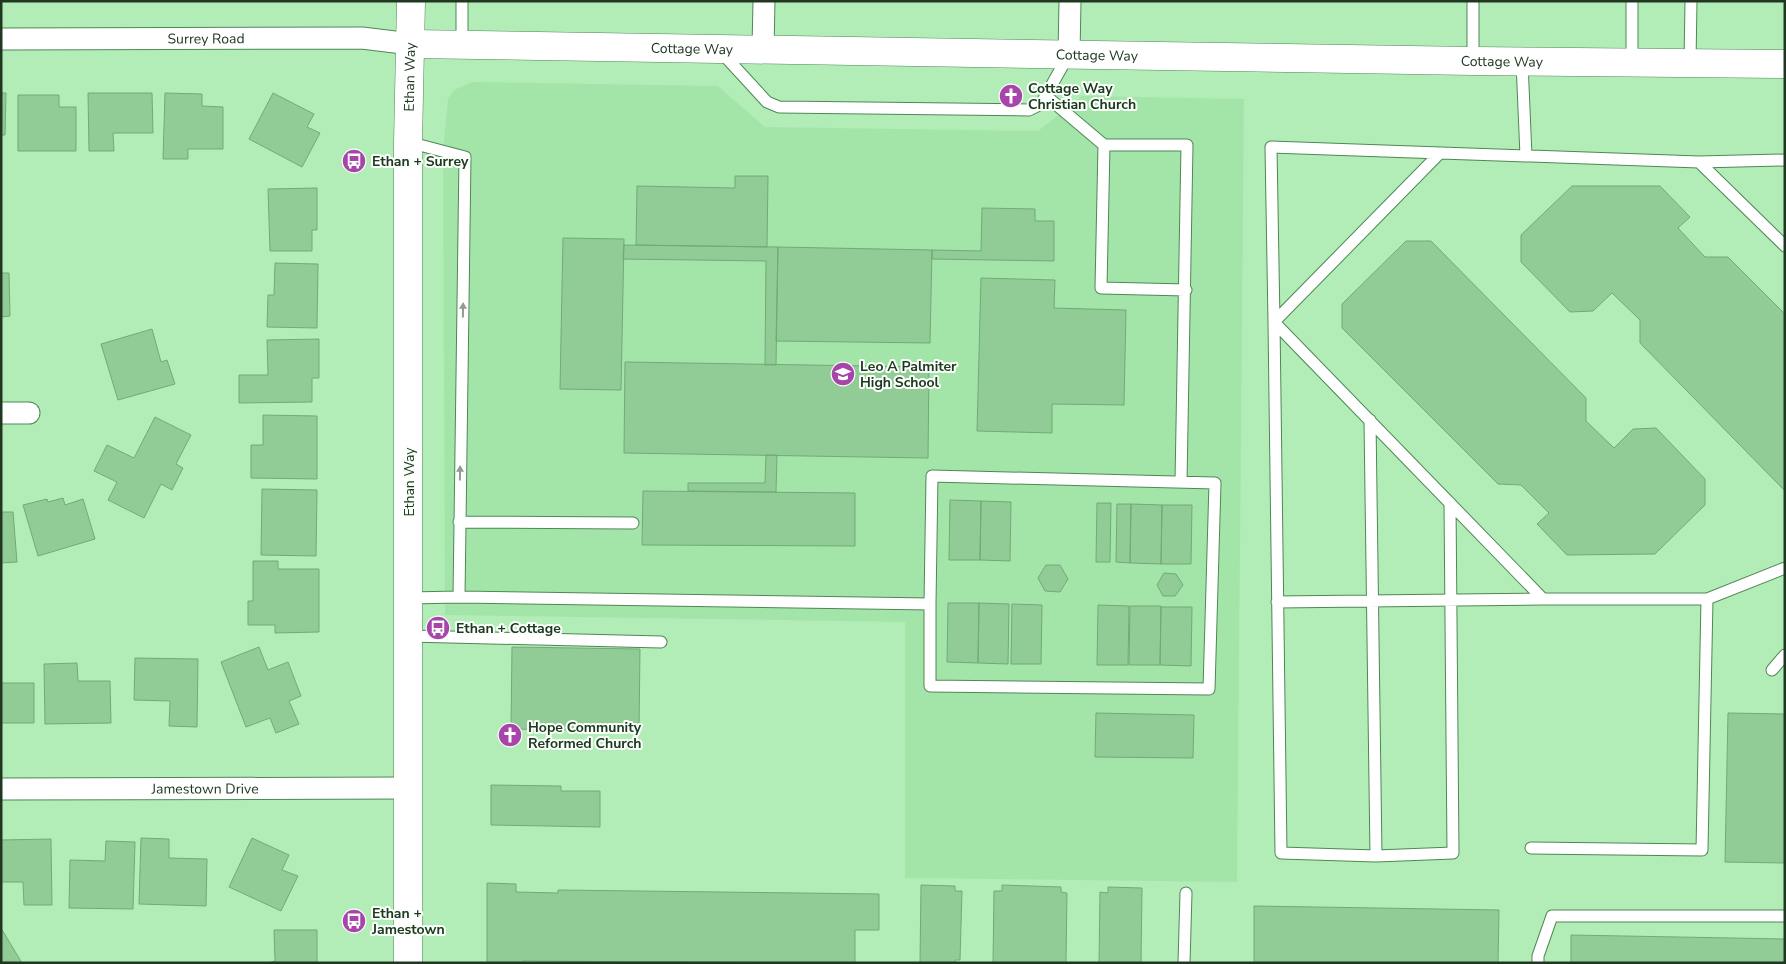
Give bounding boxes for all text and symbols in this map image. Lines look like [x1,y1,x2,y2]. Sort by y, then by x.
street label: Surrey Road [167,29,245,49]
street label: Cottage Way [651,39,734,59]
street label: Ethan Way [400,41,420,112]
street label: Cottage Way [1056,45,1139,66]
street label: Cottage Way [1461,52,1544,72]
place label: Cottage Way Christian Church [1028,79,1136,114]
church icon: Cottage Way Christian Church [998,83,1024,109]
bus stop icon: Ethan + Surrey [341,148,367,174]
place label: Ethan + Surrey [372,152,469,171]
one-way arrow [459,302,467,318]
place label: Leo A Palmiter High School [860,357,957,392]
school or university icon: Leo A Palmiter High School [830,361,856,387]
street label: Ethan Way [400,447,419,517]
one-way arrow [456,465,464,481]
bus stop icon: Ethan + Cottage [425,615,451,641]
place label: Ethan + Cottage [456,619,561,638]
place label: Hope Community Reformed Church [528,718,642,753]
church icon: Hope Community Reformed Church [497,722,523,748]
street label: Jamestown Drive [150,779,259,799]
place label: Ethan + Jamestown [371,904,445,939]
bus stop icon: Ethan + Jamestown [341,908,367,934]

